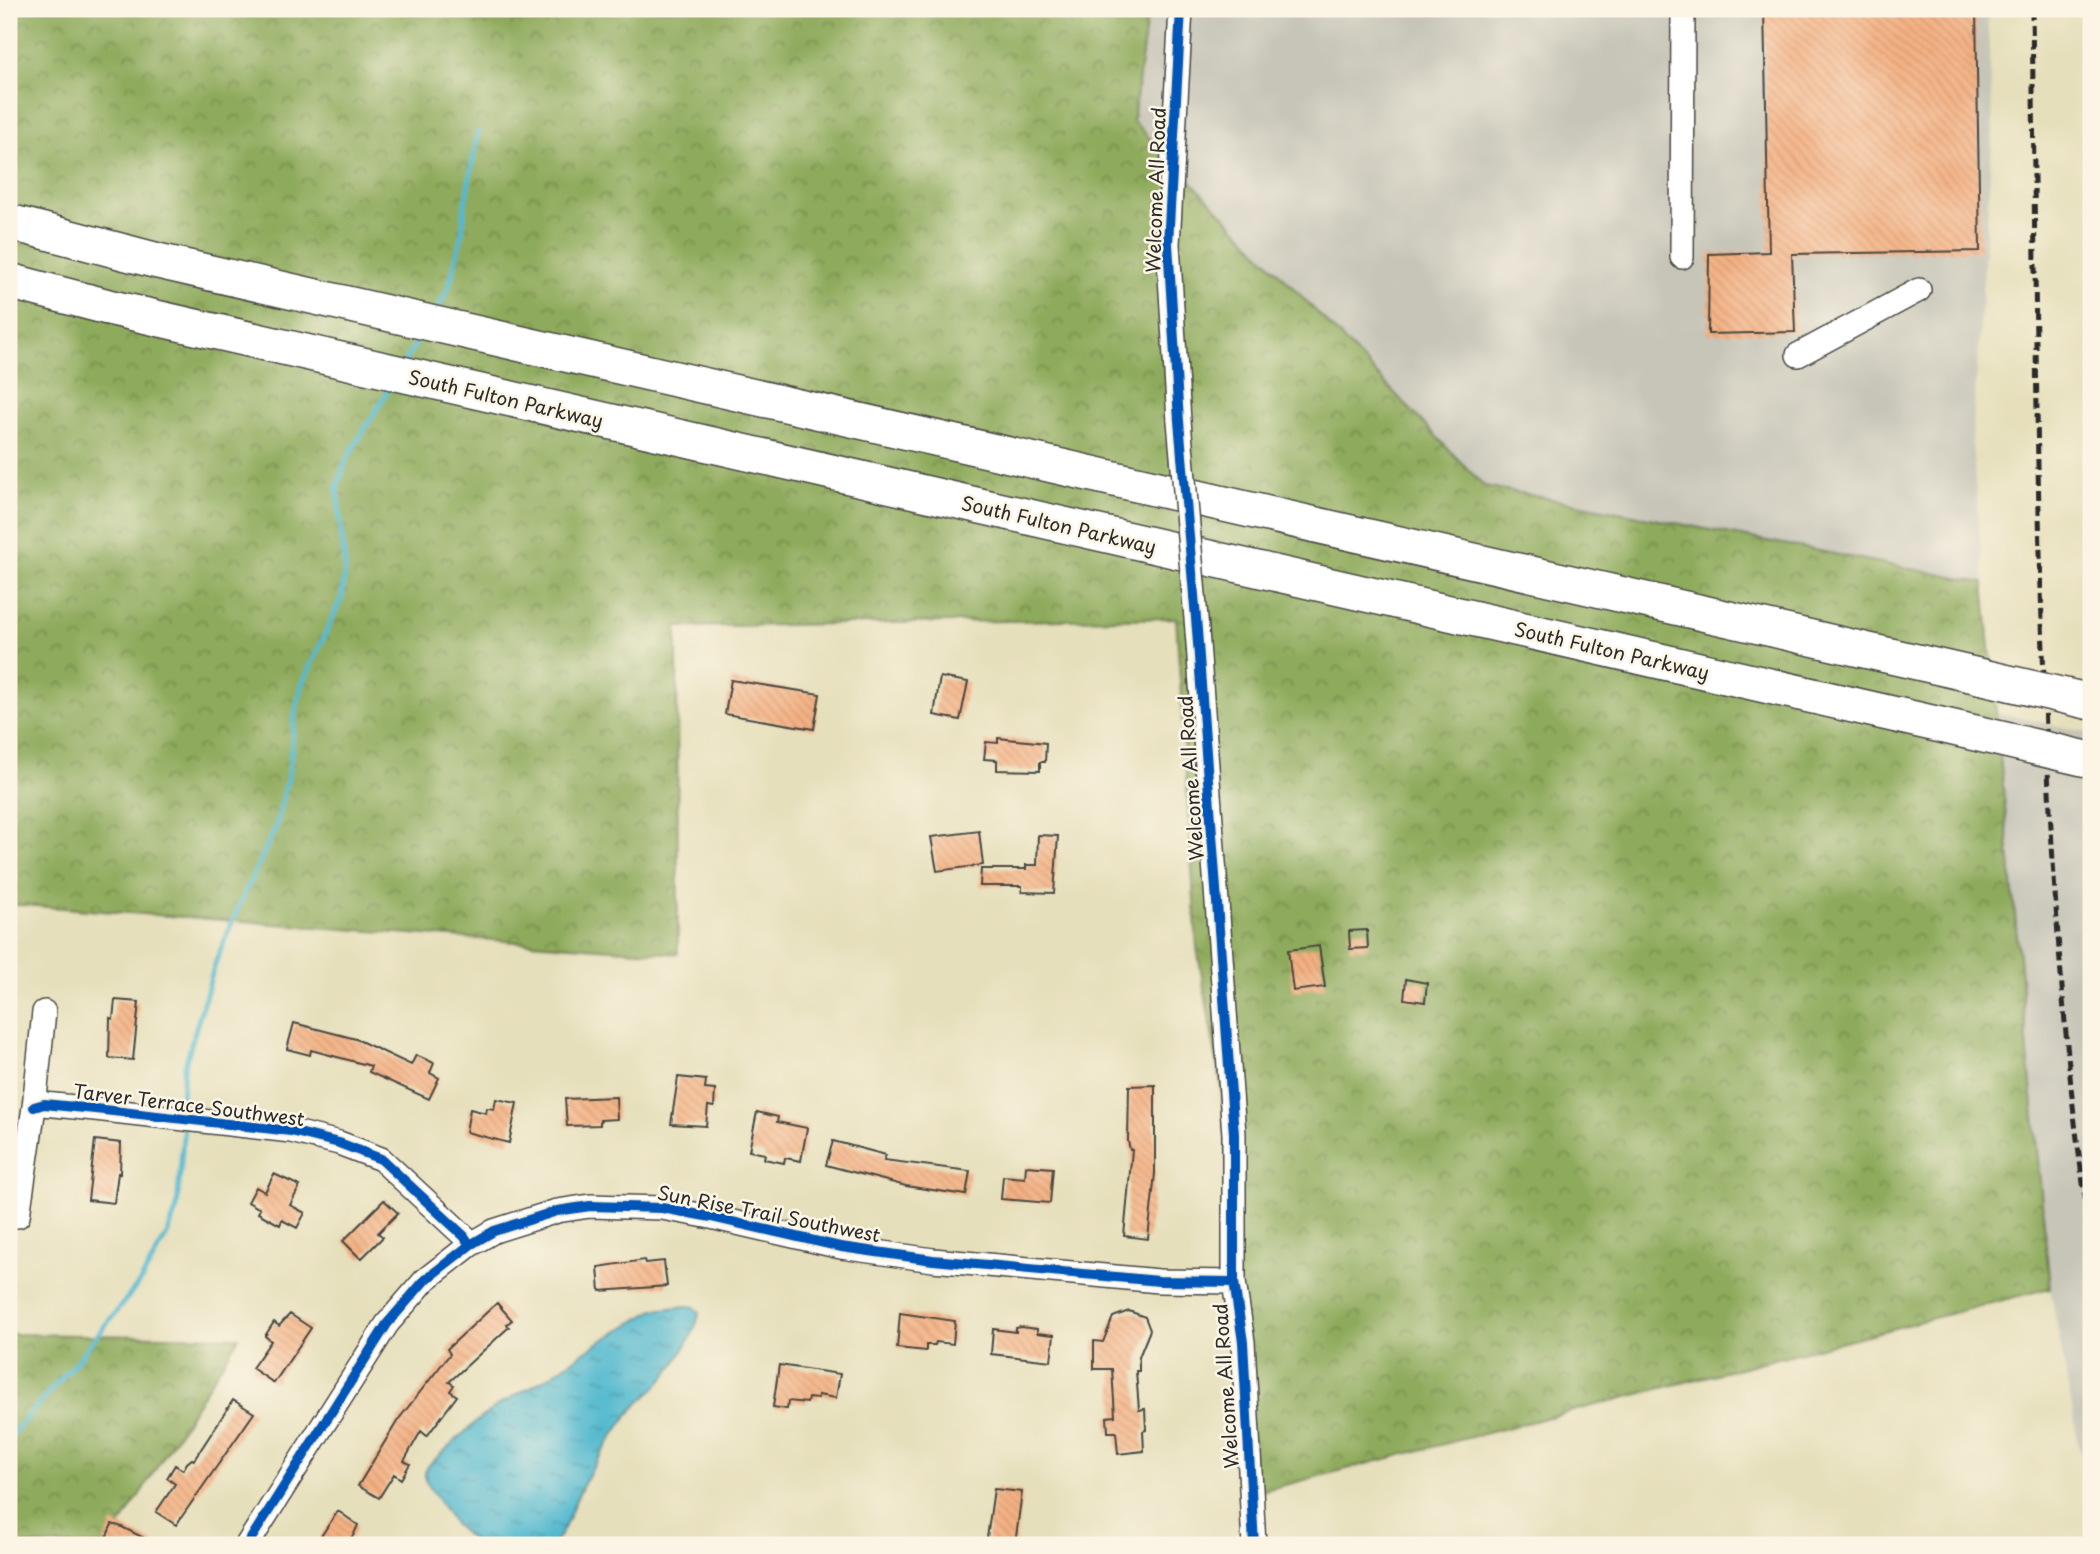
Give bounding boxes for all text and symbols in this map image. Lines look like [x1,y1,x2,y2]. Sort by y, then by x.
street label: Welcome All Road [1138,107,1172,273]
street label: South Fulton Parkway [406,362,606,434]
street label: South Fulton Parkway [959,488,1159,560]
street label: South Fulton Parkway [1512,614,1712,686]
street label: Welcome All Road [1170,694,1210,862]
street label: Tarver Terrace Southwest [72,1076,307,1132]
street label: Sun Rise Trail Southwest [655,1178,883,1248]
street label: Welcome All Road [1205,1302,1245,1470]

